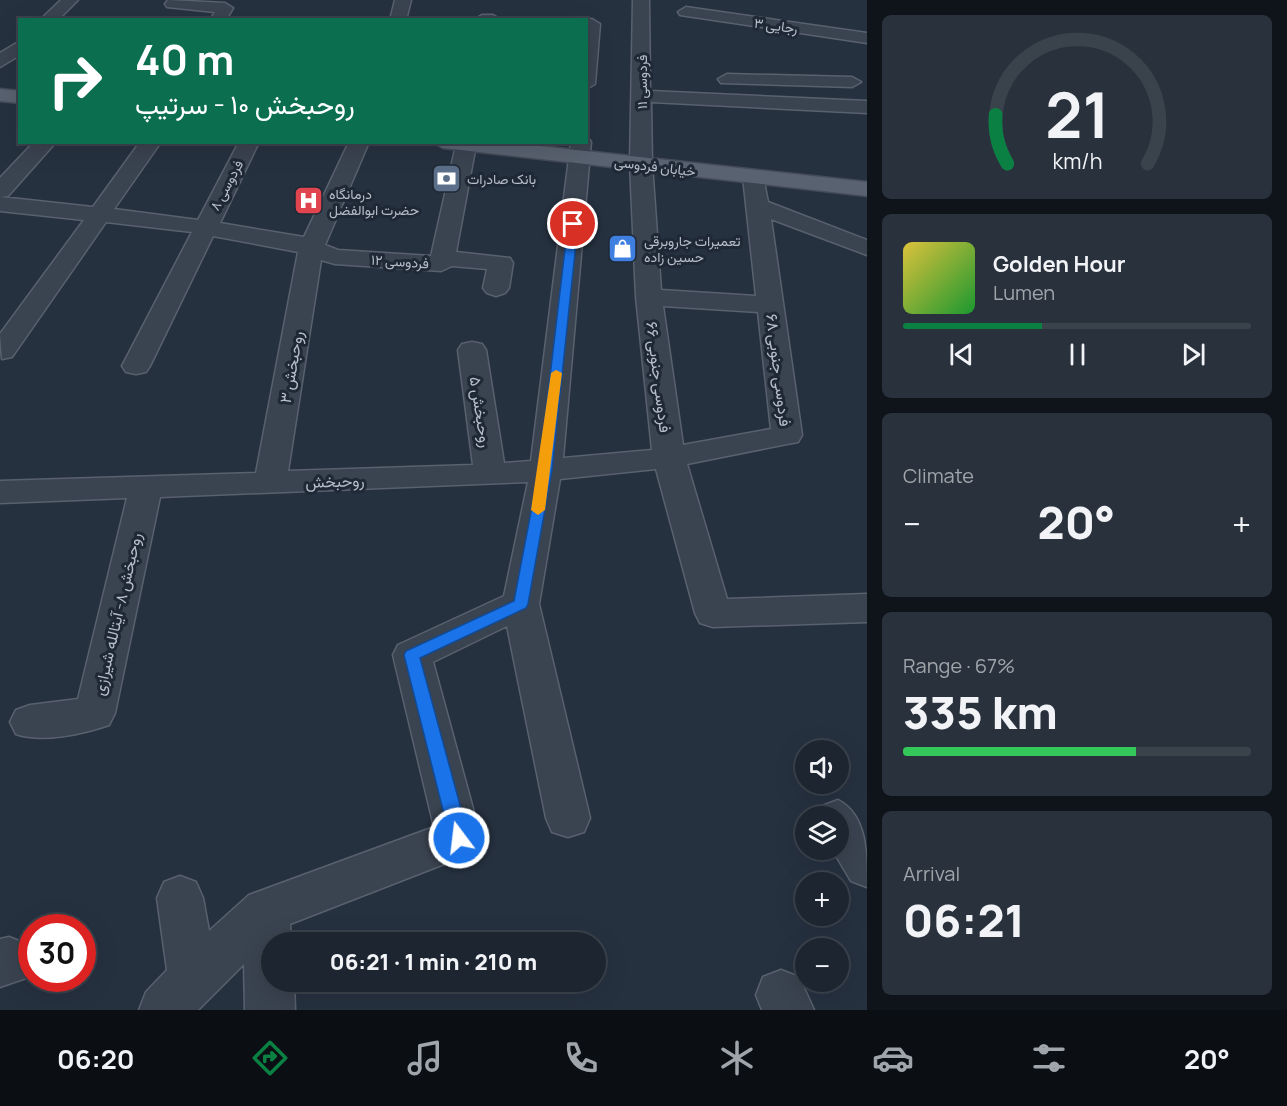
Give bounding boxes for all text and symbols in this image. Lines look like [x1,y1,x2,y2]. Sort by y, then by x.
street label: رجایی ۳ [753,13,799,38]
text: 40 m [135,30,234,88]
icon: right [36,42,114,120]
street label: فردوسی ۱۱ [632,55,651,109]
text: 21 [1045,71,1109,157]
text: روحبخش ۱۰ - سرتیپ [135,85,355,122]
text: km/h [1052,146,1102,175]
street label: خیابان فردوسی [613,152,697,180]
street label: فردوسی ۸ [205,156,247,214]
bank icon: بانک صادرات [430,162,462,194]
place label: بانک صادرات [467,169,536,188]
place label: درمانگاه حضرت ابوالفضل [329,184,419,219]
hospital icon: درمانگاه حضرت ابوالفضل [292,185,324,217]
pin [547,198,598,249]
icon: arrive [556,207,589,240]
place label: تعمیرات جاروبرقی حسین زاده [644,231,741,266]
shop icon: تعمیرات جاروبرقی حسین زاده [607,232,639,264]
text: Golden Hour [993,249,1126,279]
street label: فردوسی ۱۲ [370,250,430,272]
text: Lumen [993,279,1055,306]
street label: فردوسی جنوبی ۶۸ [761,312,797,428]
street label: فردوسی جنوبی ۶۶ [641,320,677,434]
street label: روحبخش ۳ [274,329,308,405]
icon: previous [945,338,978,371]
icon: pause [1061,338,1094,371]
icon: next [1177,338,1210,371]
street label: روحبخش ۵ [465,375,497,449]
text: Climate [903,462,974,489]
street label: روحبخش [305,469,365,493]
text: 20° [1038,491,1115,553]
text: − [903,501,921,546]
text: + [1232,501,1251,546]
street label: روحبخش ۸- آیتالله شیرازی [88,530,146,698]
text: Range · 67% [903,652,1015,679]
text: 335 km [903,681,1058,743]
map controls [795,740,849,992]
button: sound [795,740,849,794]
position arrow [427,806,491,870]
button: layers [795,806,849,860]
text: Arrival [903,860,960,887]
button: + [795,872,849,926]
text: 06:21 [903,889,1025,951]
speed limit sign: 30 [18,914,96,992]
button: − [795,938,849,992]
text: 06:21 · 1 min · 210 m [330,947,537,977]
icon: directions [249,1037,291,1079]
icon: music [404,1037,446,1079]
icon: phone [560,1037,602,1079]
icon: climate [716,1037,758,1079]
icon: car [872,1037,914,1079]
icon: filters [1028,1037,1070,1079]
text: 06:20 [57,1040,135,1077]
text: 20° [1184,1040,1230,1077]

